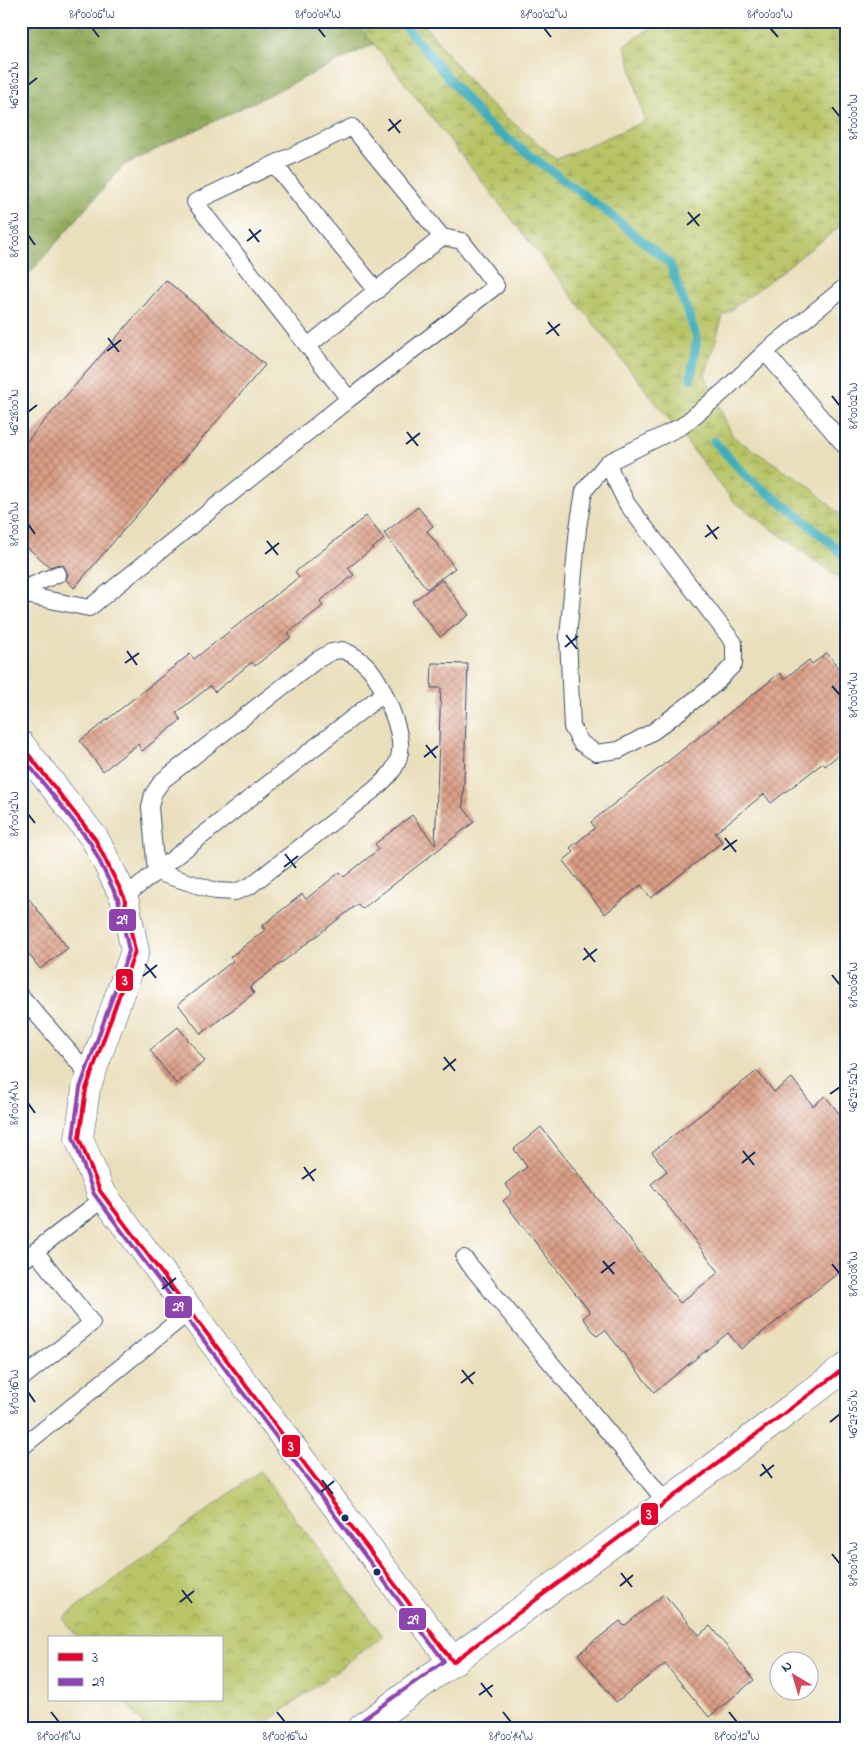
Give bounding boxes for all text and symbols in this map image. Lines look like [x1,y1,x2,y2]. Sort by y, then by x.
text: 81°00'06"W [69,6,115,24]
text: 81°00'04"W [295,6,341,24]
text: 81°00'02"W [521,6,567,24]
text: 81°00'00"W [747,6,793,24]
text: 46°28'02"N [6,61,24,109]
text: 81°00'00"W [845,94,863,140]
text: 81°00'08"W [6,213,24,257]
text: 81°00'02"W [845,383,863,429]
text: 46°28'00"N [6,389,24,435]
text: 81°00'10"W [6,502,24,546]
text: 81°00'04"W [845,672,863,718]
text: 81°00'12"W [6,791,24,837]
line badge: 29 [108,908,137,932]
text: 29 [115,910,128,931]
text: 81°00'06"W [845,962,863,1008]
line badge: 3 [115,968,134,992]
text: 3 [121,971,128,992]
text: 46°27'52"N [845,1062,863,1112]
text: 81°00'14"W [6,1081,24,1125]
text: 81°00'08"W [845,1252,863,1296]
line badge: 29 [164,1295,193,1319]
text: 29 [171,1297,184,1318]
text: 81°00'16"W [6,1370,24,1414]
text: 46°27'50"N [845,1390,863,1438]
line badge: 3 [281,1434,301,1458]
text: 3 [287,1437,294,1458]
line badge: 3 [640,1502,659,1526]
text: 3 [645,1505,652,1526]
unlabelled marker [340,1513,350,1523]
text: 81°00'10"W [845,1542,863,1586]
unlabelled marker [372,1567,382,1577]
line badge: 29 [398,1607,427,1631]
text: 29 [406,1610,419,1631]
legend [48,1636,222,1702]
text: 3 [92,1647,98,1669]
north arrow [770,1652,820,1702]
text: N [777,1656,797,1678]
text: 29 [92,1671,104,1693]
text: 81°00'18"W [37,1728,81,1746]
text: 81°00'16"W [263,1728,307,1746]
text: 81°00'14"W [489,1728,533,1746]
text: 81°00'12"W [714,1728,760,1746]

